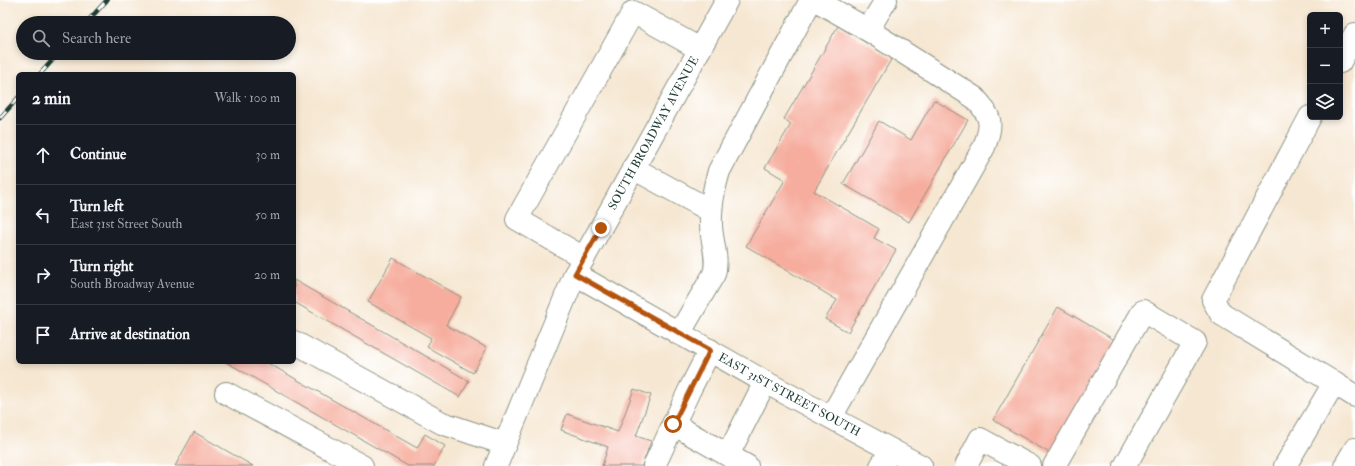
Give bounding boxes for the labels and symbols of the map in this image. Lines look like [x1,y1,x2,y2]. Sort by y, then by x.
street label: SOUTH BROADWAY AVENUE [605,53,703,213]
route end [592,219,610,237]
street label: EAST 31ST STREET SOUTH [716,350,863,440]
route start [664,415,682,433]

